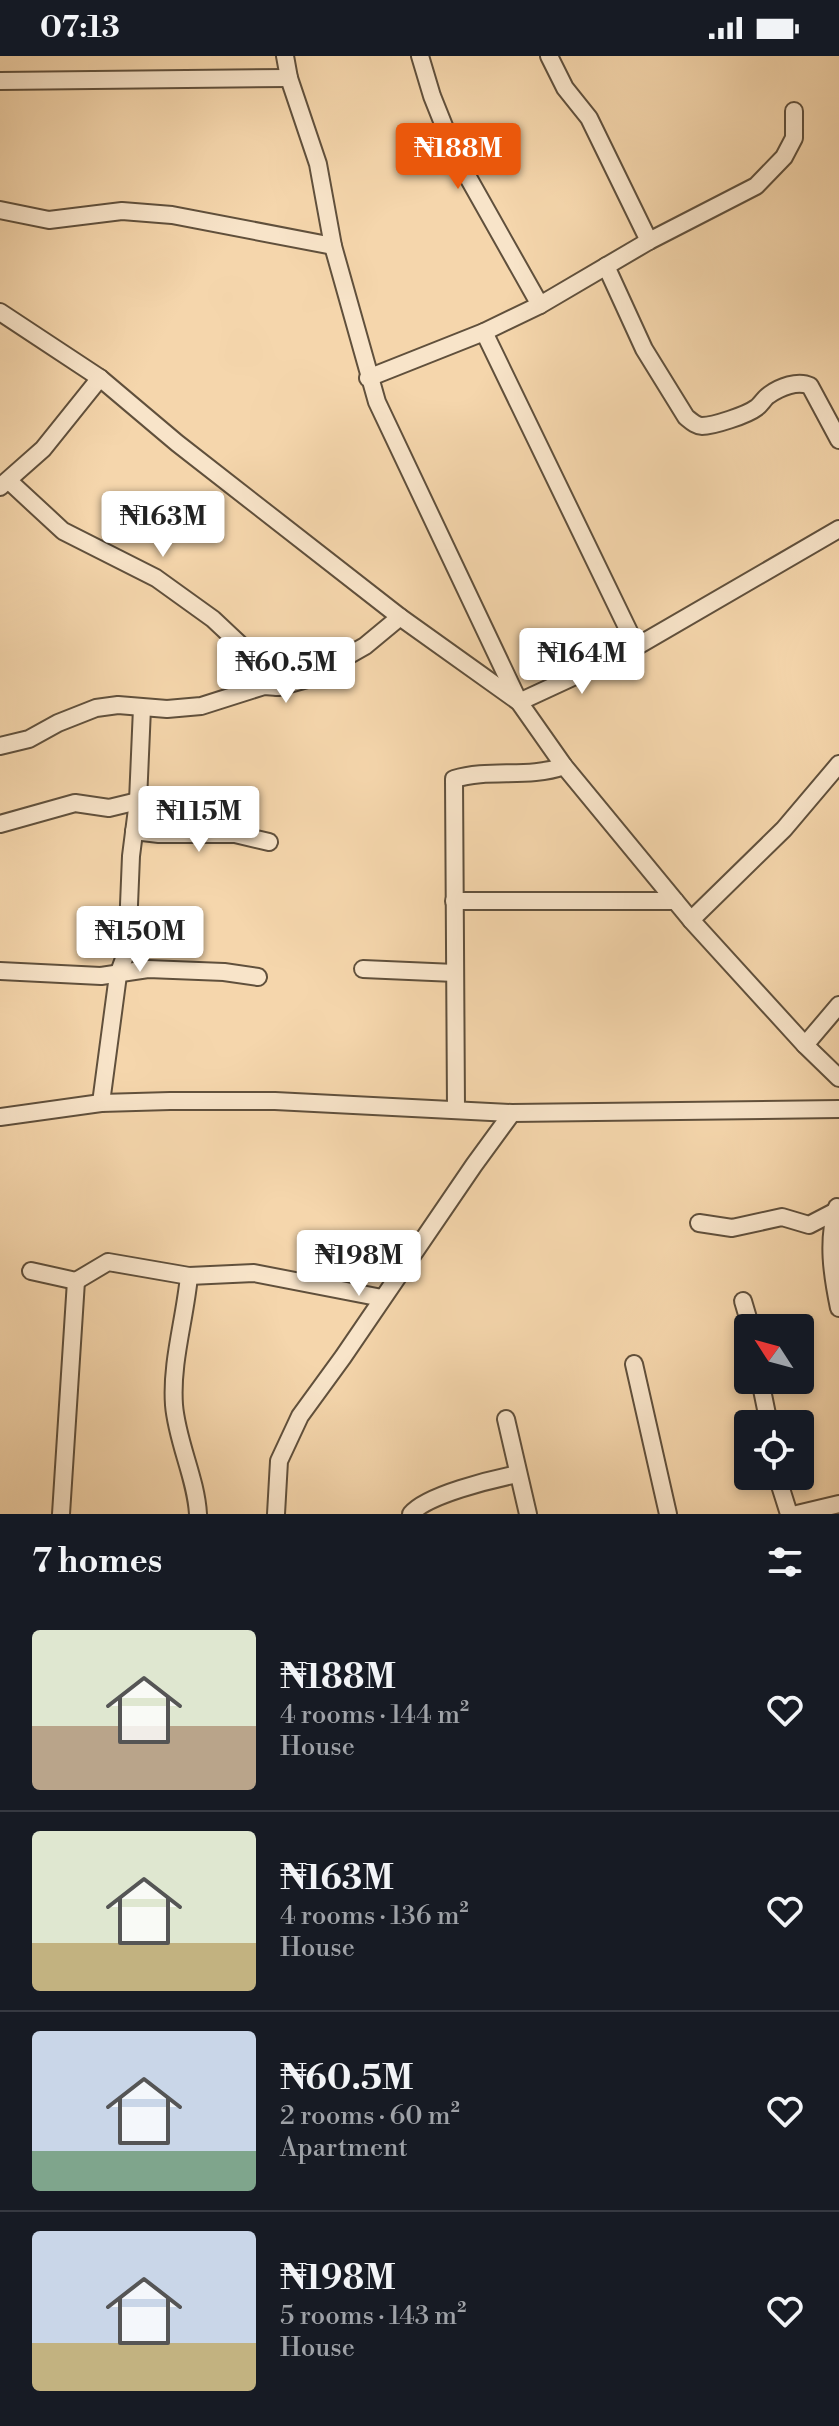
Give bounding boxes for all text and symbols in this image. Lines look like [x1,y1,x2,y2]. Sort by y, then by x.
text: 07:13 [40,9,120,47]
pin: ₦188M [402,123,514,191]
text: ₦188M [414,133,502,165]
pin: ₦163M [107,491,219,559]
text: ₦163M [120,501,207,533]
pin: ₦164M [526,628,638,696]
pin: ₦60.5M [221,637,351,705]
text: ₦164M [537,638,627,670]
text: ₦60.5M [235,647,337,679]
pin: ₦115M [143,786,255,854]
text: ₦115M [156,796,242,828]
pin: ₦150M [84,906,196,974]
text: ₦150M [95,916,185,948]
pin: ₦198M [303,1230,415,1298]
text: ₦198M [315,1240,403,1272]
north arrow [734,1314,814,1394]
map controls [734,1314,814,1490]
button: locate [734,1410,814,1490]
icon: filters [763,1540,807,1584]
text: 7 homes [32,1541,162,1583]
text: ₦188M [280,1657,396,1699]
icon: home [96,1662,192,1758]
icon: heart [763,1688,807,1732]
text: 4 rooms · 144 m² [280,1699,469,1731]
text: House [280,1731,355,1763]
text: ₦163M [280,1858,394,1900]
icon: home [96,1863,192,1959]
icon: heart [763,1889,807,1933]
text: 4 rooms · 136 m² [280,1900,469,1932]
text: House [280,1932,355,1964]
text: ₦60.5M [280,2058,413,2100]
icon: home [96,2063,192,2159]
icon: heart [763,2089,807,2133]
text: 2 rooms · 60 m² [280,2100,460,2132]
text: Apartment [280,2132,408,2164]
text: ₦198M [280,2258,396,2300]
icon: home [96,2263,192,2359]
icon: heart [763,2289,807,2333]
text: 5 rooms · 143 m² [280,2300,466,2332]
text: House [280,2332,355,2364]

